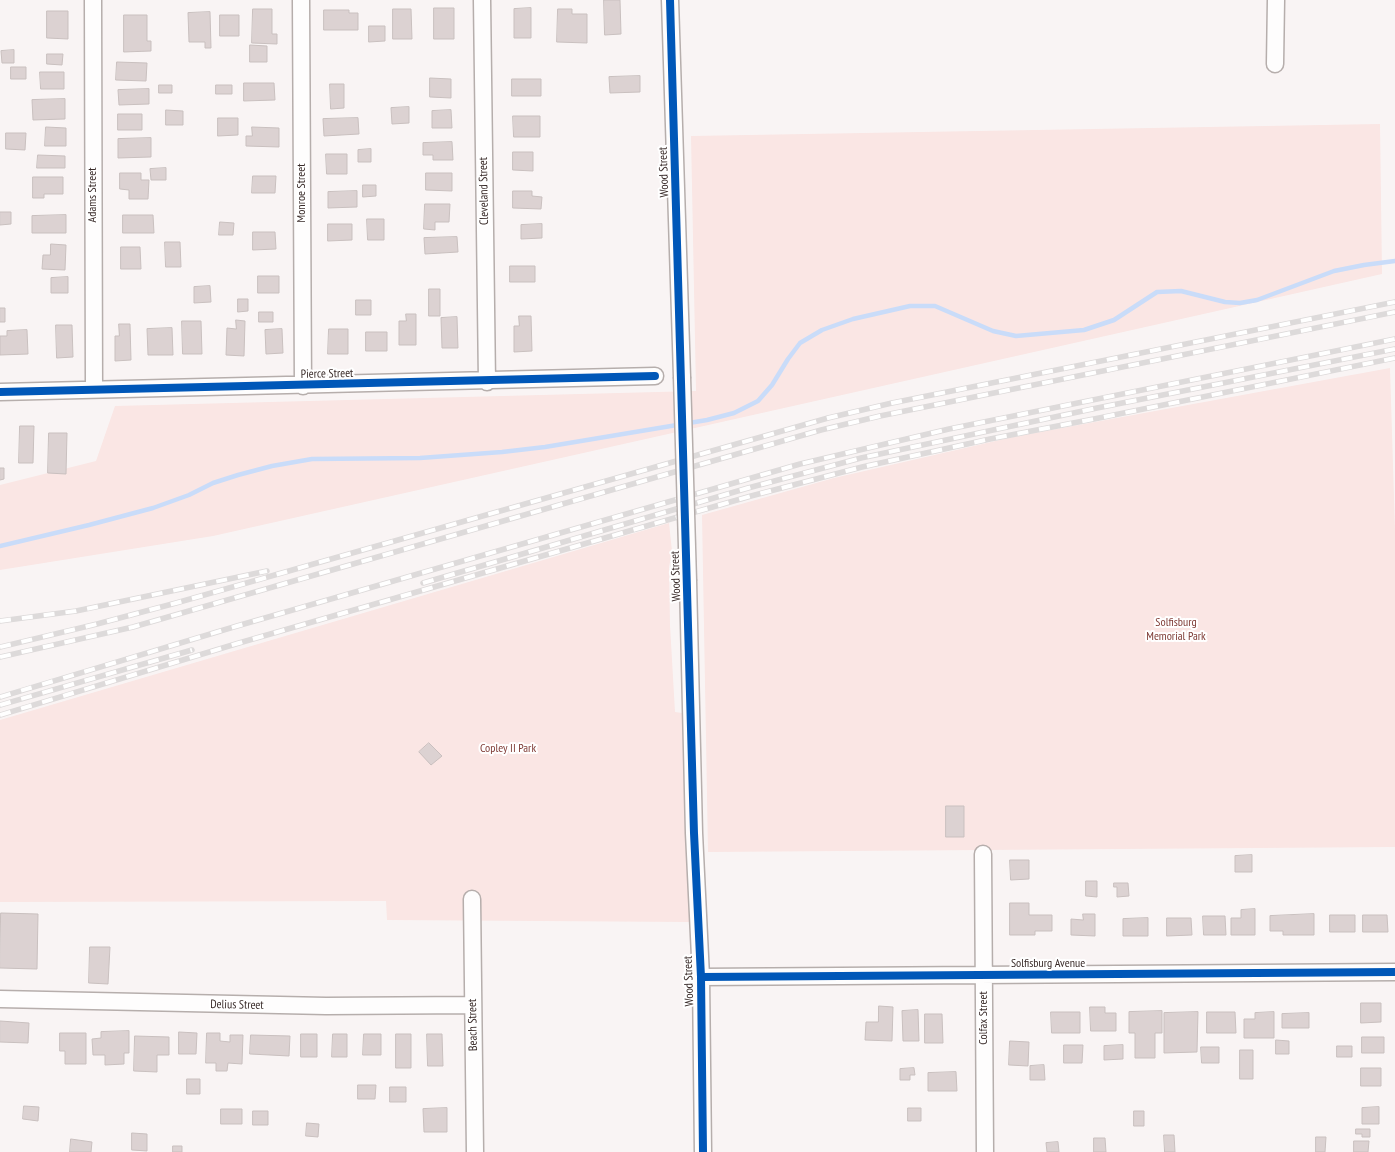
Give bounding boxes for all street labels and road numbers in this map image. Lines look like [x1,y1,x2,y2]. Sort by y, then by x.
street label: Wood Street [656,146,672,198]
street label: Cleveland Street [476,157,492,225]
street label: Monroe Street [295,164,309,222]
street label: Adams Street [86,168,100,222]
street label: Pierce Street [301,366,353,382]
street label: Wood Street [668,550,684,602]
street label: Wood Street [681,955,697,1007]
street label: Solfisburg Avenue [1011,957,1085,971]
street label: Colfax Street [977,991,991,1045]
street label: Delius Street [210,997,264,1013]
street label: Beach Street [465,999,481,1051]

